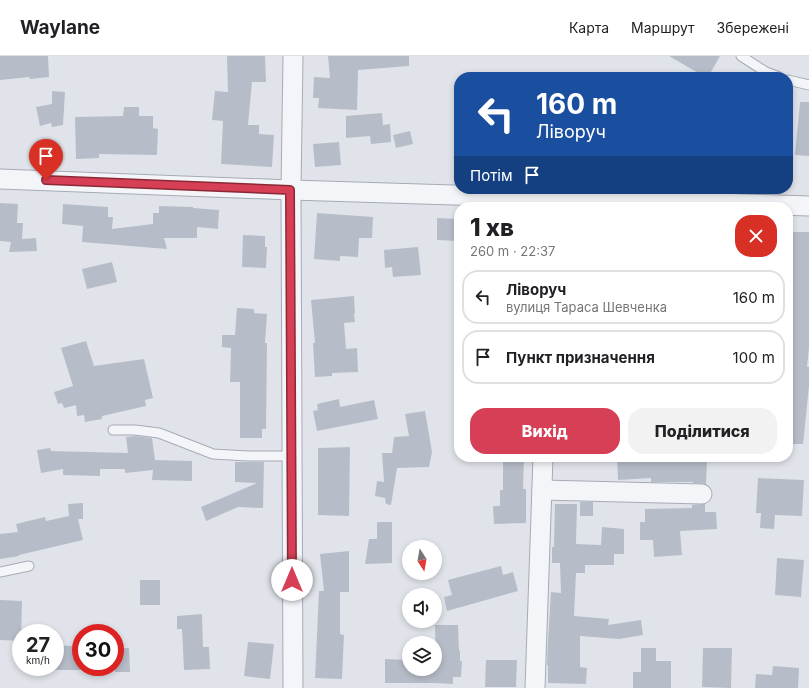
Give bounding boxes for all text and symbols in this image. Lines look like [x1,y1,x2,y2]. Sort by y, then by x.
text: Waylane [20,16,100,39]
text: Карта [569,19,609,36]
text: Маршрут [631,19,695,36]
text: Збережені [717,19,789,36]
text: 160 m [536,87,617,121]
icon: left [470,88,522,140]
text: Ліворуч [536,121,606,142]
pin [29,139,63,180]
icon: arrive [35,145,57,167]
icon: arrive [521,164,543,186]
text: Потім [470,166,513,185]
text: 1 хв [470,213,514,242]
button: close [735,215,777,257]
text: 260 m · 22:37 [470,243,555,259]
text: Ліворуч [506,280,566,299]
icon: left [472,286,494,308]
text: 160 m [733,288,775,307]
text: вулиця Тараса Шевченка [506,299,667,315]
icon: arrive [472,346,494,368]
text: Пункт призначення [506,348,655,367]
text: 100 m [733,348,775,367]
button: Вихід [470,408,620,454]
button: Поділитися [628,408,777,454]
north arrow [402,540,442,580]
map controls [402,540,442,676]
position arrow [271,559,313,601]
button: sound [402,588,442,628]
speed limit sign: 30 [72,624,124,676]
text: 27 [26,633,50,657]
button: layers [402,636,442,676]
text: km/h [26,654,50,666]

